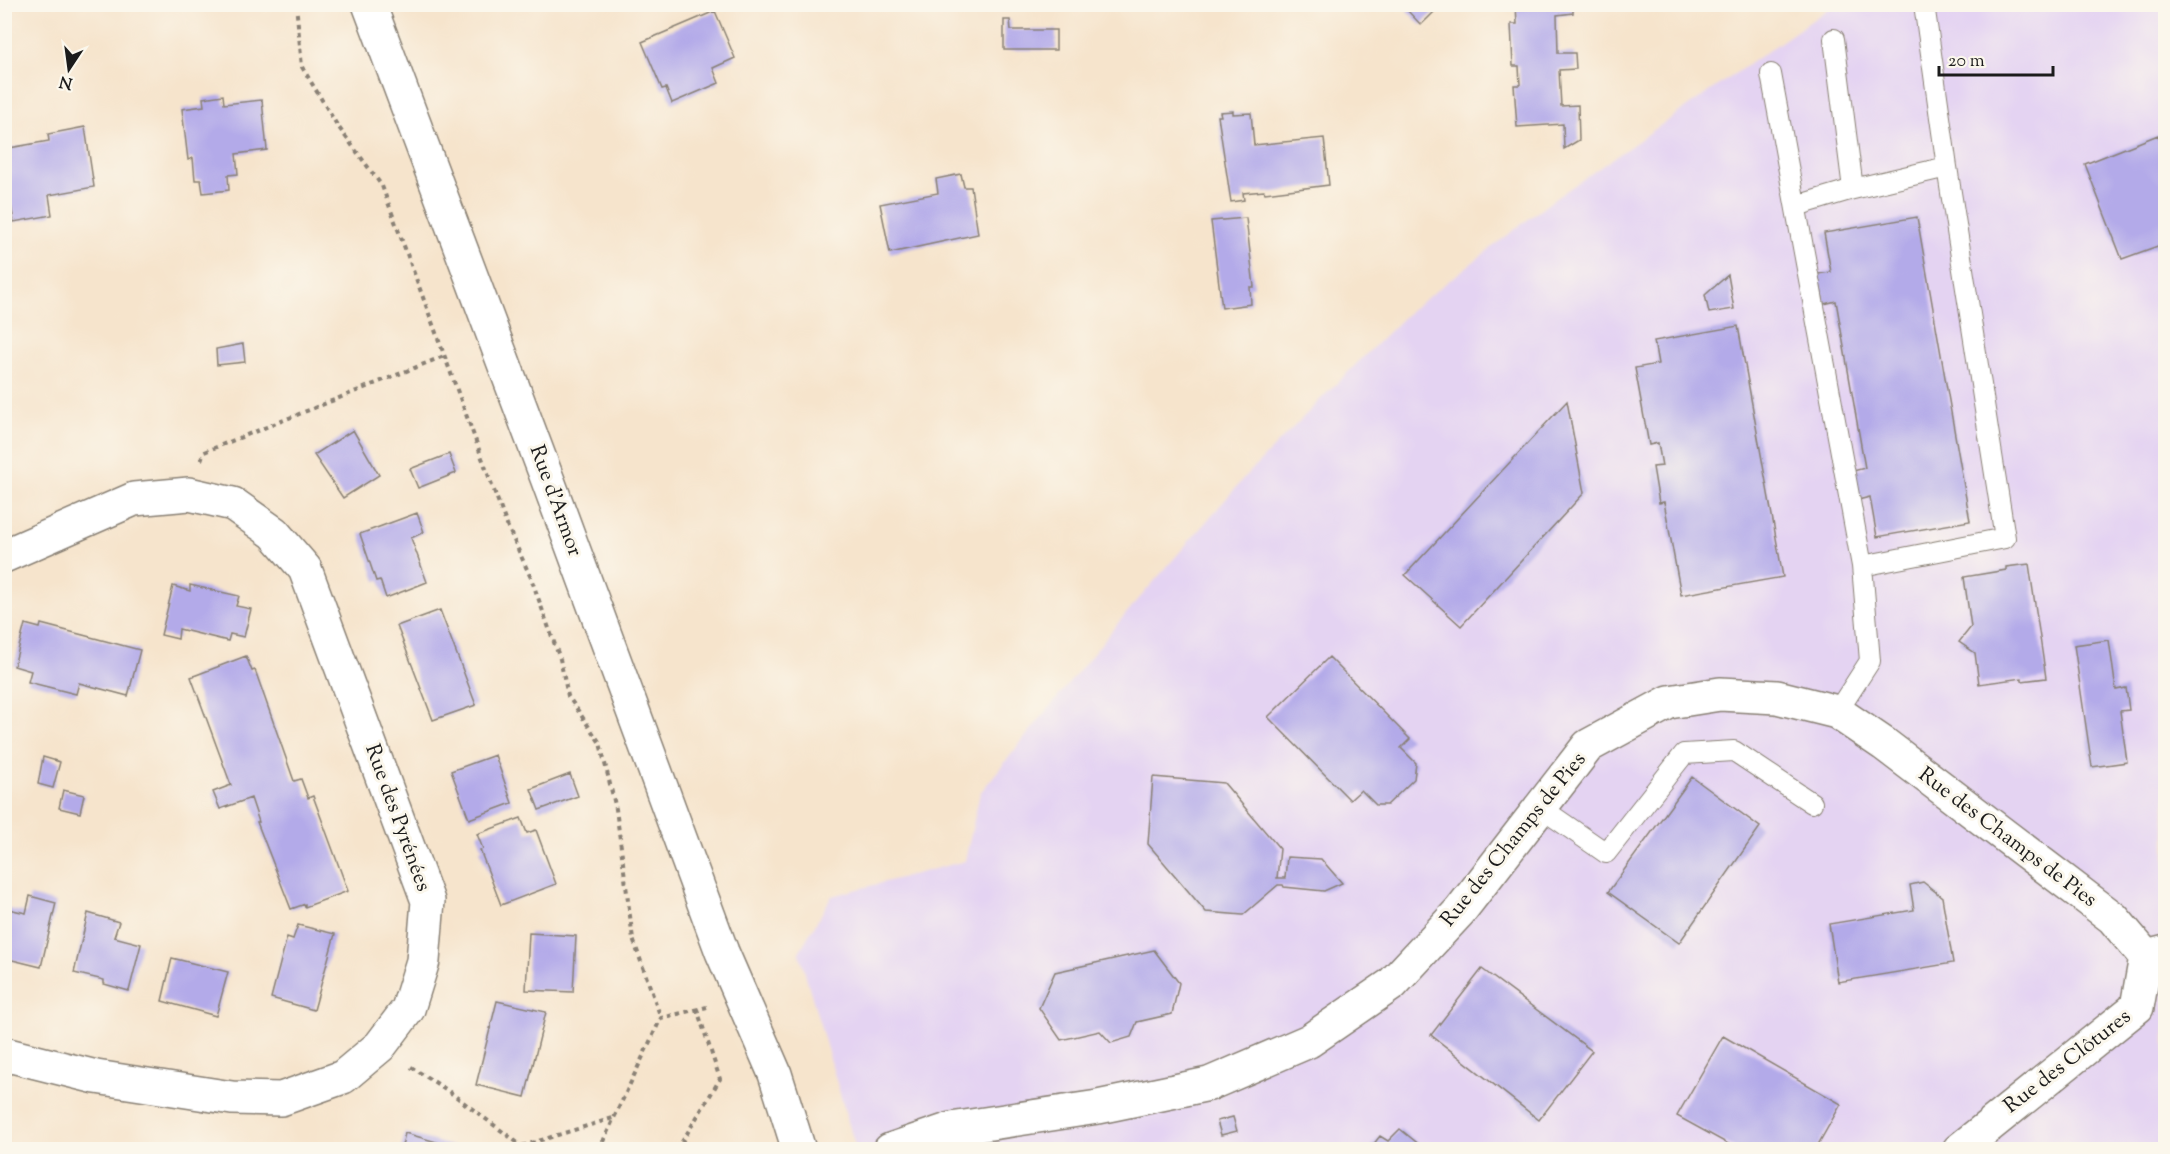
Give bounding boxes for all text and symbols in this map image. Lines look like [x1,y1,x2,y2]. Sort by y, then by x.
north arrow [39,39,99,99]
scale bar [1939,39,2053,77]
text: 20 m [1948,49,1985,75]
text: N [57,68,75,94]
street label: Rue d'Armor [521,441,589,561]
street label: Rue des Pyrénées [356,740,438,896]
street label: Rue des Champs de Pies [1434,746,1594,934]
street label: Rue des Champs de Pies [1911,761,2103,915]
street label: Rue des Clôtures [1998,1003,2138,1121]

